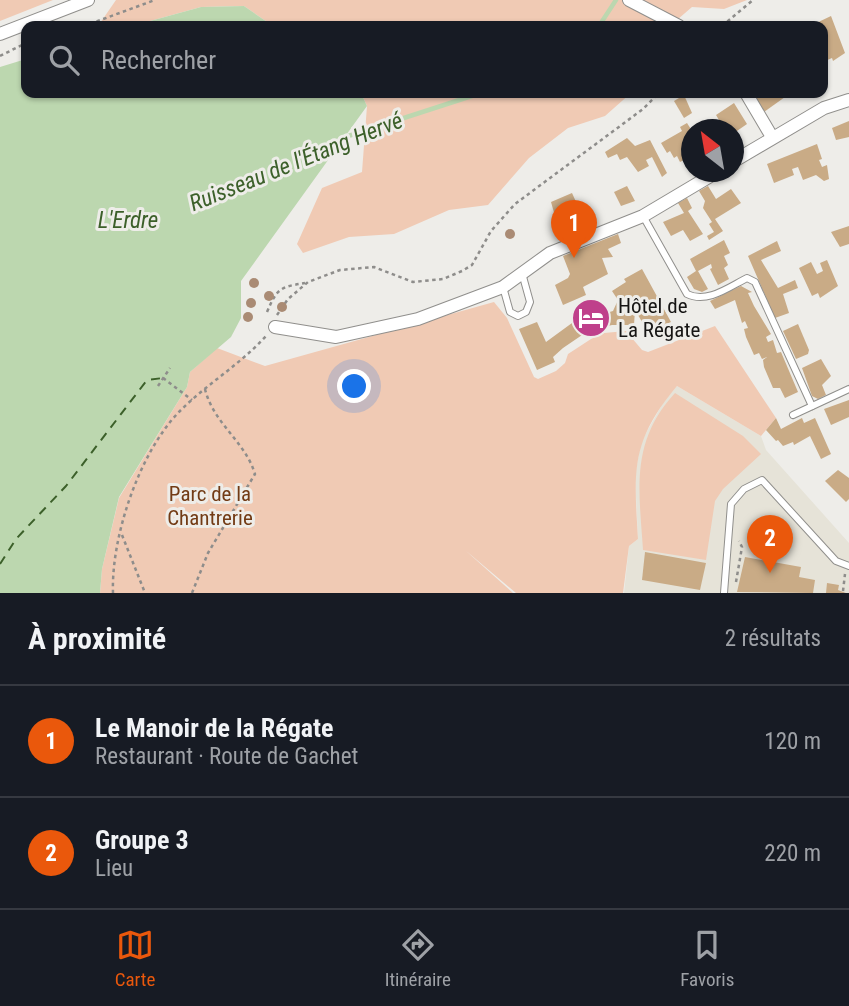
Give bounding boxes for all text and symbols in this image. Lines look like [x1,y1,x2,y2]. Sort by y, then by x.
search box [21,21,828,98]
icon: search [45,41,83,79]
text: Rechercher [101,45,216,75]
water label: Ruisseau de l'Étang Hervé [185,106,407,217]
north arrow [681,119,744,182]
pin: 1 [551,200,597,258]
water label: L'Erdre [98,207,158,234]
place label: Hôtel de La Régate [618,294,700,342]
hotel icon: Hôtel de La Régate [570,297,612,339]
your location [337,369,371,403]
park label: Parc de la Chantrerie [167,482,253,530]
pin: 2 [747,515,793,573]
text: À proximité [28,621,166,656]
text: 2 résultats [725,625,821,652]
text: Le Manoir de la Régate [95,713,333,743]
text: 1 [45,728,57,755]
text: 120 m [764,728,821,755]
text: Restaurant · Route de Gachet [95,743,358,770]
text: Groupe 3 [95,825,189,855]
text: 2 [45,840,57,867]
text: 220 m [764,840,821,867]
text: Lieu [95,855,133,882]
tab: Carte [115,926,155,991]
tab: Itinéraire [385,926,451,991]
tab: Favoris [680,926,734,991]

